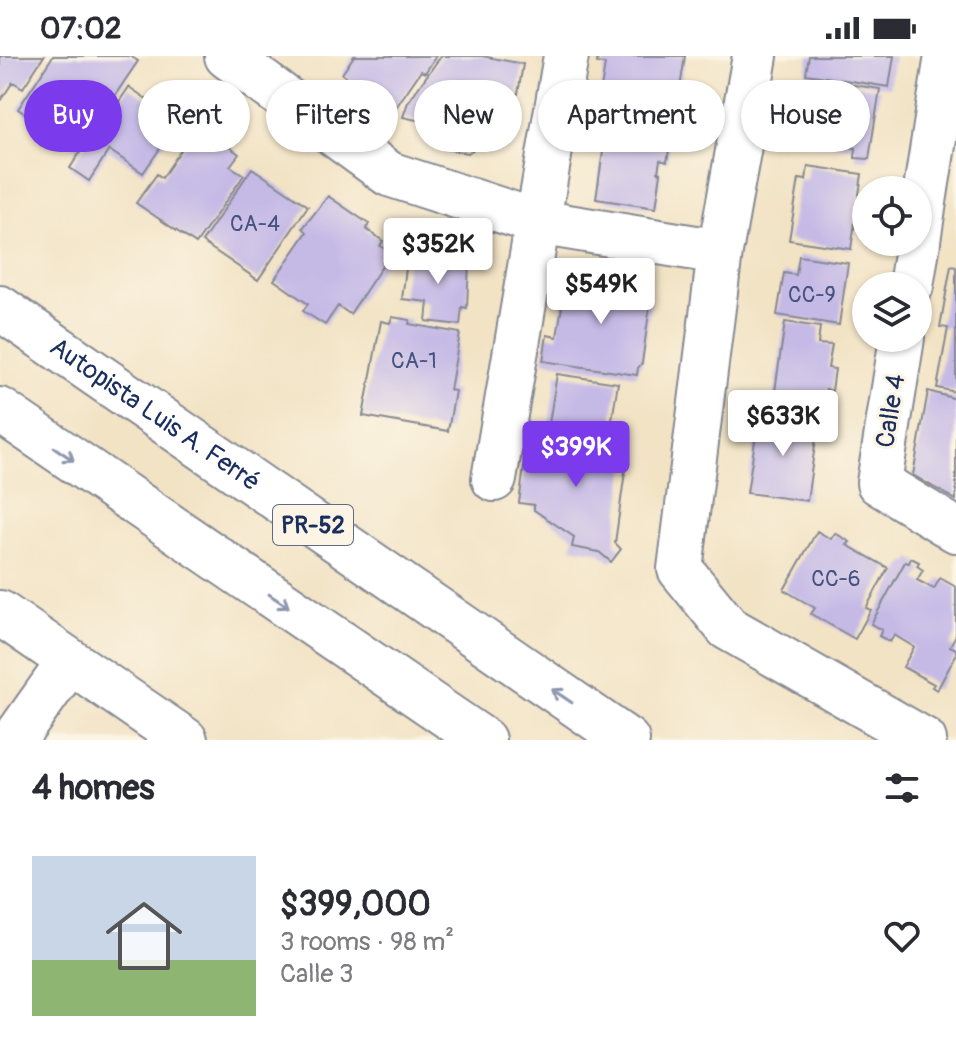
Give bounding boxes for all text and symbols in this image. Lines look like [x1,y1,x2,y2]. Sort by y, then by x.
text: 07:02 [40,10,122,47]
chip: Buy [24,80,122,152]
chip: Rent [138,80,250,152]
chip: Filters [266,80,398,152]
chip: New [414,80,522,152]
chip: Apartment [538,80,725,152]
chip: House [741,80,870,152]
map controls [852,176,932,352]
button: locate [852,176,932,256]
house number: CA-4 [230,210,280,238]
pin: $352K [382,218,494,286]
text: $352K [402,228,474,260]
pin: $549K [545,258,657,326]
text: $549K [565,268,637,300]
button: layers [852,272,932,352]
house number: CC-9 [788,281,836,309]
street label: Autopista Luis A. Ferré [43,331,266,498]
house number: CA-1 [391,347,437,375]
street label: Calle 4 [869,372,913,450]
pin: $633K [727,390,839,458]
text: $633K [746,400,820,432]
pin: $399K [520,421,632,489]
text: $399K [540,431,612,463]
one-way arrow [53,446,75,462]
road number: PR-52 [273,505,353,545]
house number: CC-6 [811,565,861,593]
one-way arrow [267,593,289,609]
one-way arrow [552,688,574,704]
icon: filters [880,766,924,810]
text: 4 homes [32,767,154,810]
text: $399,000 [280,883,431,926]
icon: home [96,888,192,984]
icon: heart [880,914,924,958]
text: 3 rooms · 98 m² [280,926,454,958]
text: Calle 3 [280,958,353,990]

